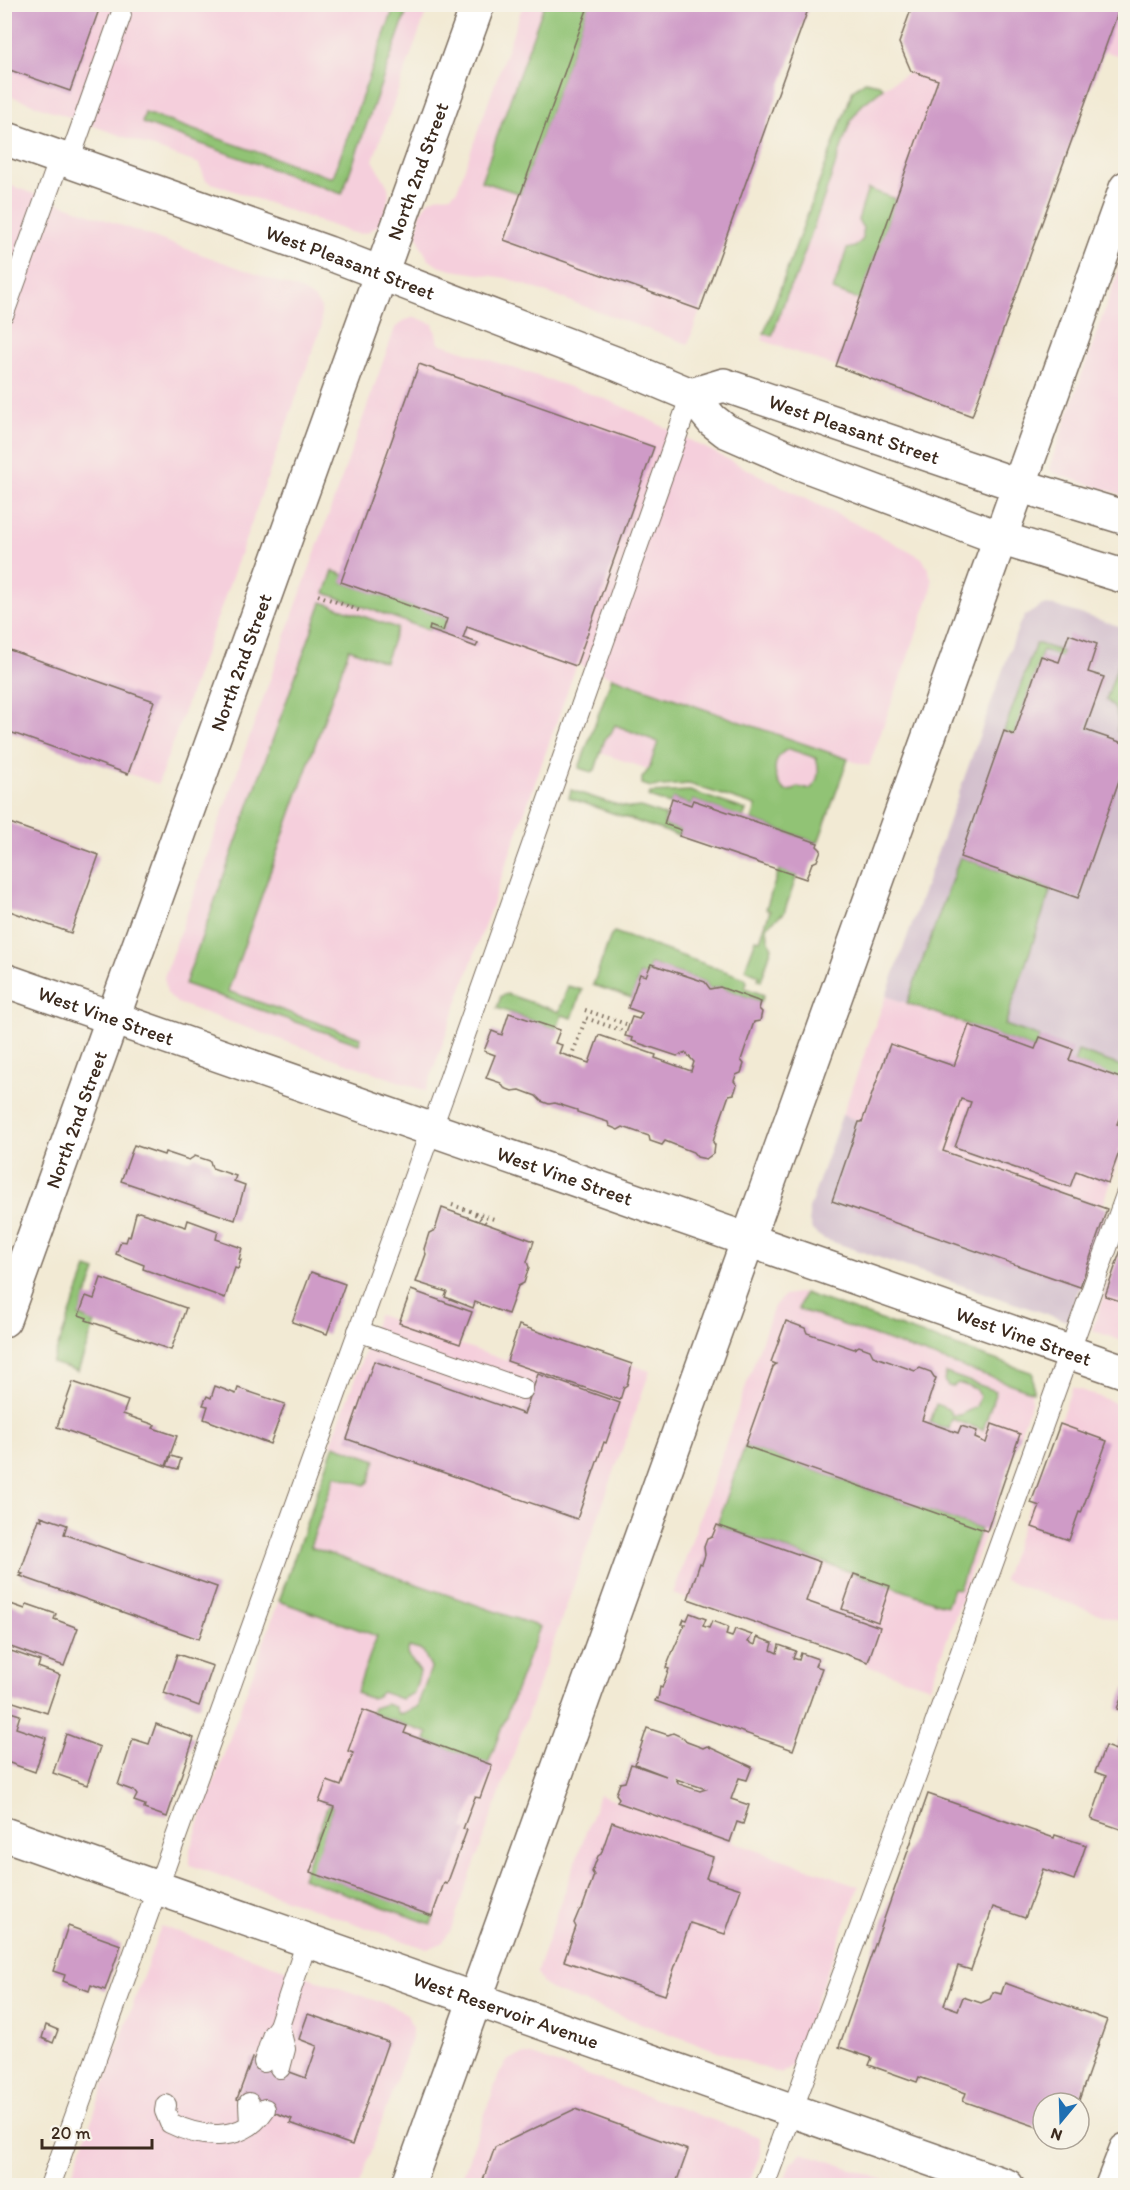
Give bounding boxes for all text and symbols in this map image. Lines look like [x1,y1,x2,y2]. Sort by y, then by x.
street label: North 2nd Street [382,99,454,243]
street label: West Pleasant Street [263,220,438,305]
street label: West Pleasant Street [766,389,943,469]
street label: North 2nd Street [205,590,277,734]
street label: West Vine Street [35,981,177,1050]
street label: North 2nd Street [40,1047,112,1192]
street label: West Vine Street [494,1141,636,1211]
street label: West Vine Street [953,1301,1095,1371]
street label: West Reservoir Avenue [410,1967,602,2054]
north arrow [1031,2091,1091,2151]
scale bar [42,2112,152,2150]
text: 20 m [51,2122,91,2144]
text: N [1048,2124,1064,2145]

